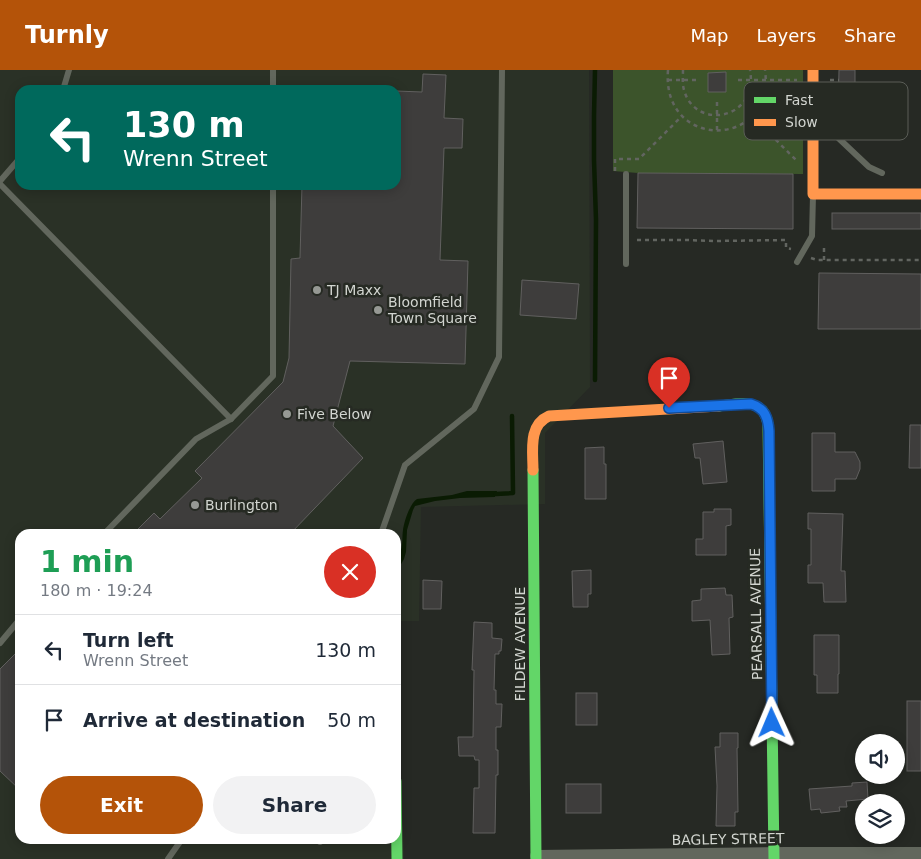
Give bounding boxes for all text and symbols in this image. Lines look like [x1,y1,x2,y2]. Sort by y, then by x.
text: Turnly [25,21,109,49]
text: Map [690,25,728,46]
text: Layers [756,25,816,46]
text: Share [844,25,896,46]
legend [744,82,908,140]
text: Fast [785,92,814,108]
icon: left [40,105,105,170]
text: 130 m [123,105,245,145]
text: Slow [785,114,818,130]
text: Wrenn Street [123,146,268,171]
place label: TJ Maxx [326,282,381,298]
marker: TJ Maxx [311,284,323,296]
place label: Bloomfield Town Square [387,294,477,326]
marker: Bloomfield Town Square [372,304,384,316]
pin [648,357,690,408]
icon: arrive [655,364,683,392]
place label: Five Below [297,406,371,422]
marker: Five Below [281,408,293,420]
place label: Burlington [205,497,278,513]
marker: Burlington [189,499,201,511]
text: 1 min [40,544,134,579]
button: close [324,546,376,598]
street label: PEARSALL AVENUE [747,548,765,680]
text: 180 m · 19:24 [40,581,153,600]
street label: FILDEW AVENUE [512,587,528,701]
text: Turn left [83,629,174,651]
icon: left [40,636,68,664]
text: 130 m [315,639,376,661]
text: Wrenn Street [83,651,188,670]
position arrow [745,696,797,748]
icon: arrive [40,706,68,734]
text: Arrive at destination [83,709,305,731]
text: 50 m [327,709,376,731]
map controls [855,734,905,844]
button: sound [855,734,905,784]
button: Exit [40,776,203,834]
button: Share [213,776,376,834]
button: layers [855,794,905,844]
street label: BAGLEY STREET [671,830,785,848]

